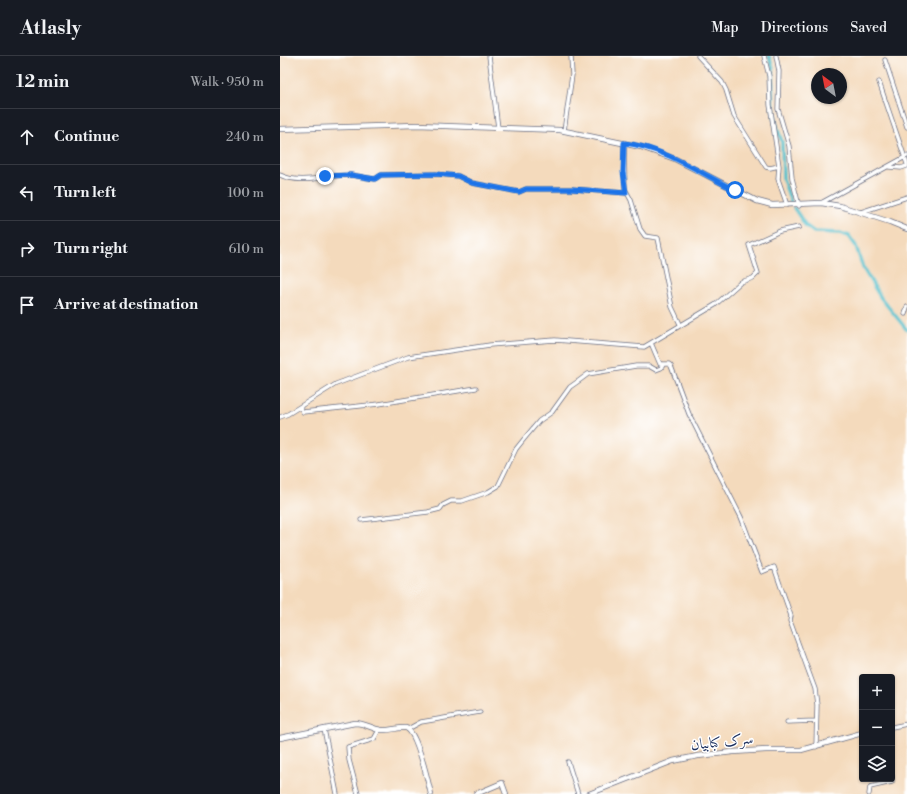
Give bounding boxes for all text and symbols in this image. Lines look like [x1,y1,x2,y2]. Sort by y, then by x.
text: Atlasly [20,16,81,40]
text: Map [711,19,739,37]
text: Directions [761,19,828,37]
text: Saved [850,19,887,37]
north arrow [811,68,847,104]
text: 12 min [16,71,69,93]
text: Walk · 950 m [191,74,264,90]
icon: ahead [16,126,38,148]
text: Continue [54,127,119,146]
text: 240 m [226,129,264,145]
route end [316,167,334,185]
route start [726,181,744,199]
icon: left [16,182,38,204]
text: Turn left [54,183,116,202]
text: 100 m [228,185,264,201]
icon: right [16,238,38,260]
text: Turn right [54,239,128,258]
text: 610 m [229,241,264,257]
icon: arrive [16,294,38,316]
text: Arrive at destination [54,295,198,314]
map controls [859,674,895,782]
button: + [859,674,895,710]
button: − [859,710,895,746]
street label: سرک کبابیان [690,729,754,755]
button: layers [859,746,895,782]

